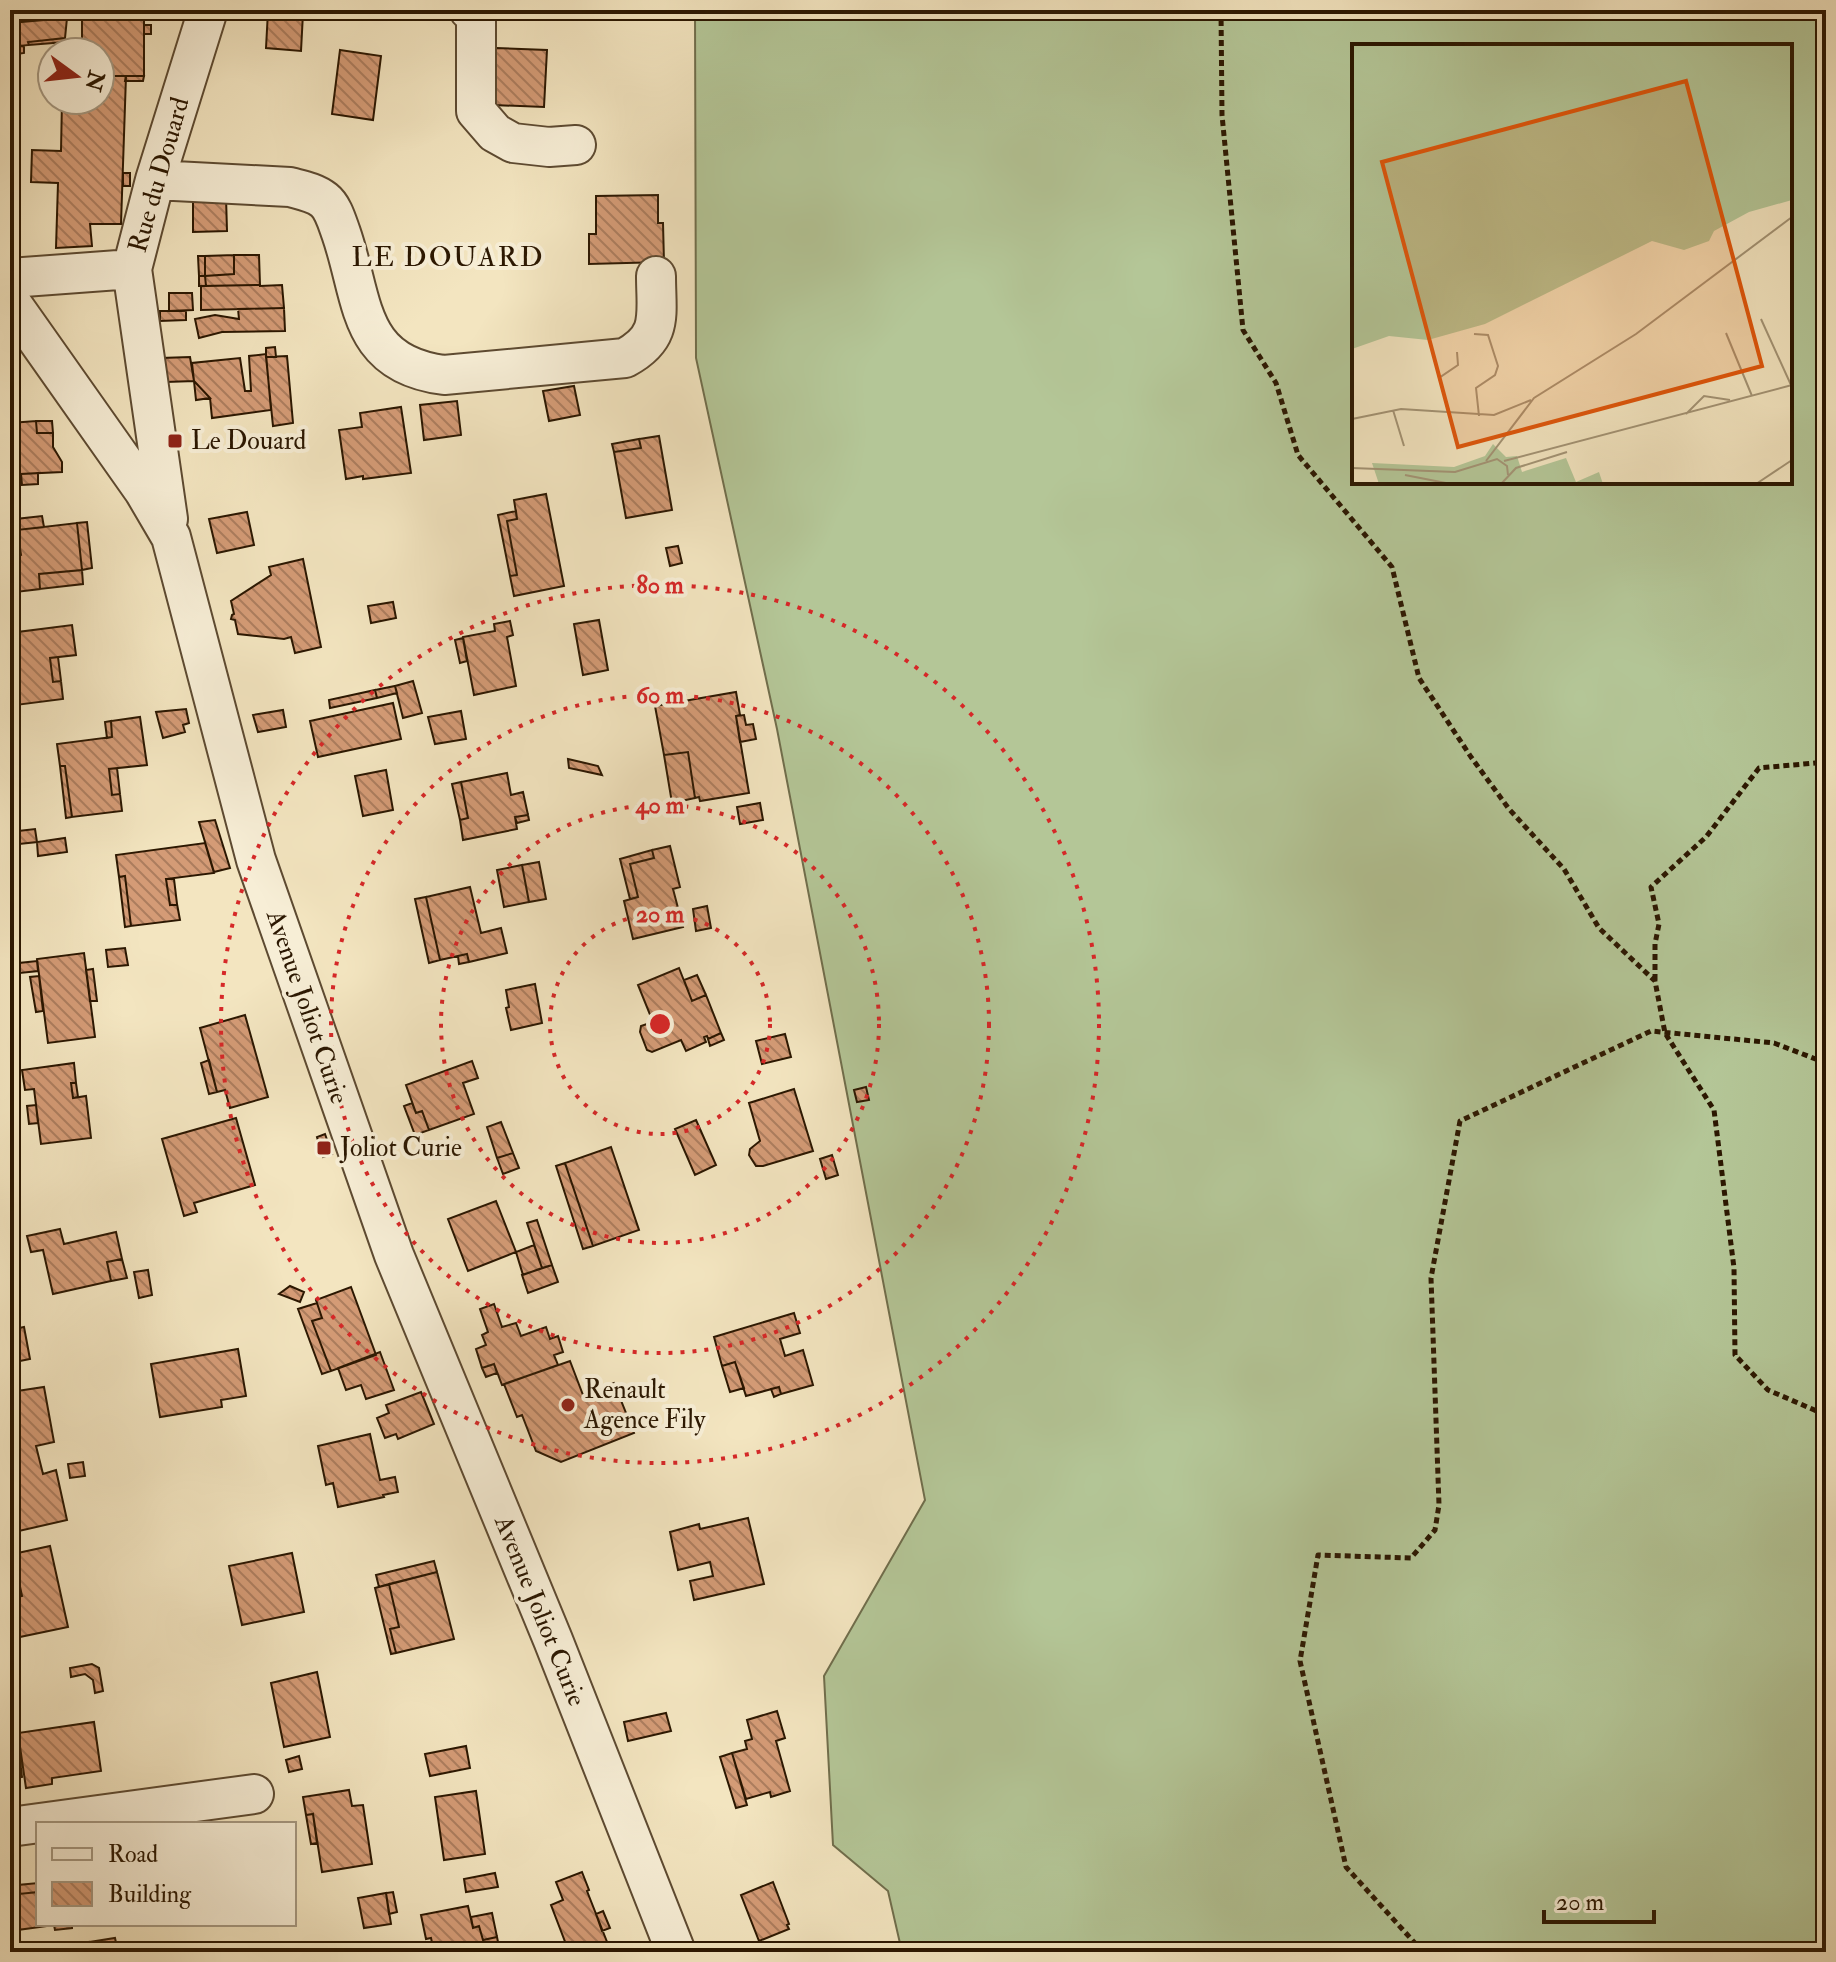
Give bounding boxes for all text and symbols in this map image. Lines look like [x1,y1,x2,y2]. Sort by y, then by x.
north arrow [36,36,116,116]
inset map [1352,44,1792,484]
text: N [78,67,111,94]
street label: Rue du Douard [122,93,196,256]
district label: LE DOUARD [351,240,545,275]
place label: Le Douard [191,425,307,457]
marker: Le Douard [166,432,184,450]
text: 80 m [636,570,684,601]
text: 60 m [636,680,684,711]
text: 40 m [635,790,685,821]
text: 20 m [636,899,684,930]
street label: Avenue Joliot Curie [259,905,355,1108]
centre of rings [646,1010,674,1038]
place label: Joliot Curie [339,1132,462,1164]
marker: Joliot Curie [315,1139,333,1157]
place label: Renault Agence Fily [583,1374,706,1436]
marker: Renault Agence Fily [559,1396,577,1414]
street label: Avenue Joliot Curie [487,1510,593,1711]
legend [36,1822,296,1926]
text: Road [108,1839,158,1870]
scale bar [1544,1874,1654,1924]
text: Building [108,1879,192,1910]
text: 20 m [1556,1887,1605,1918]

